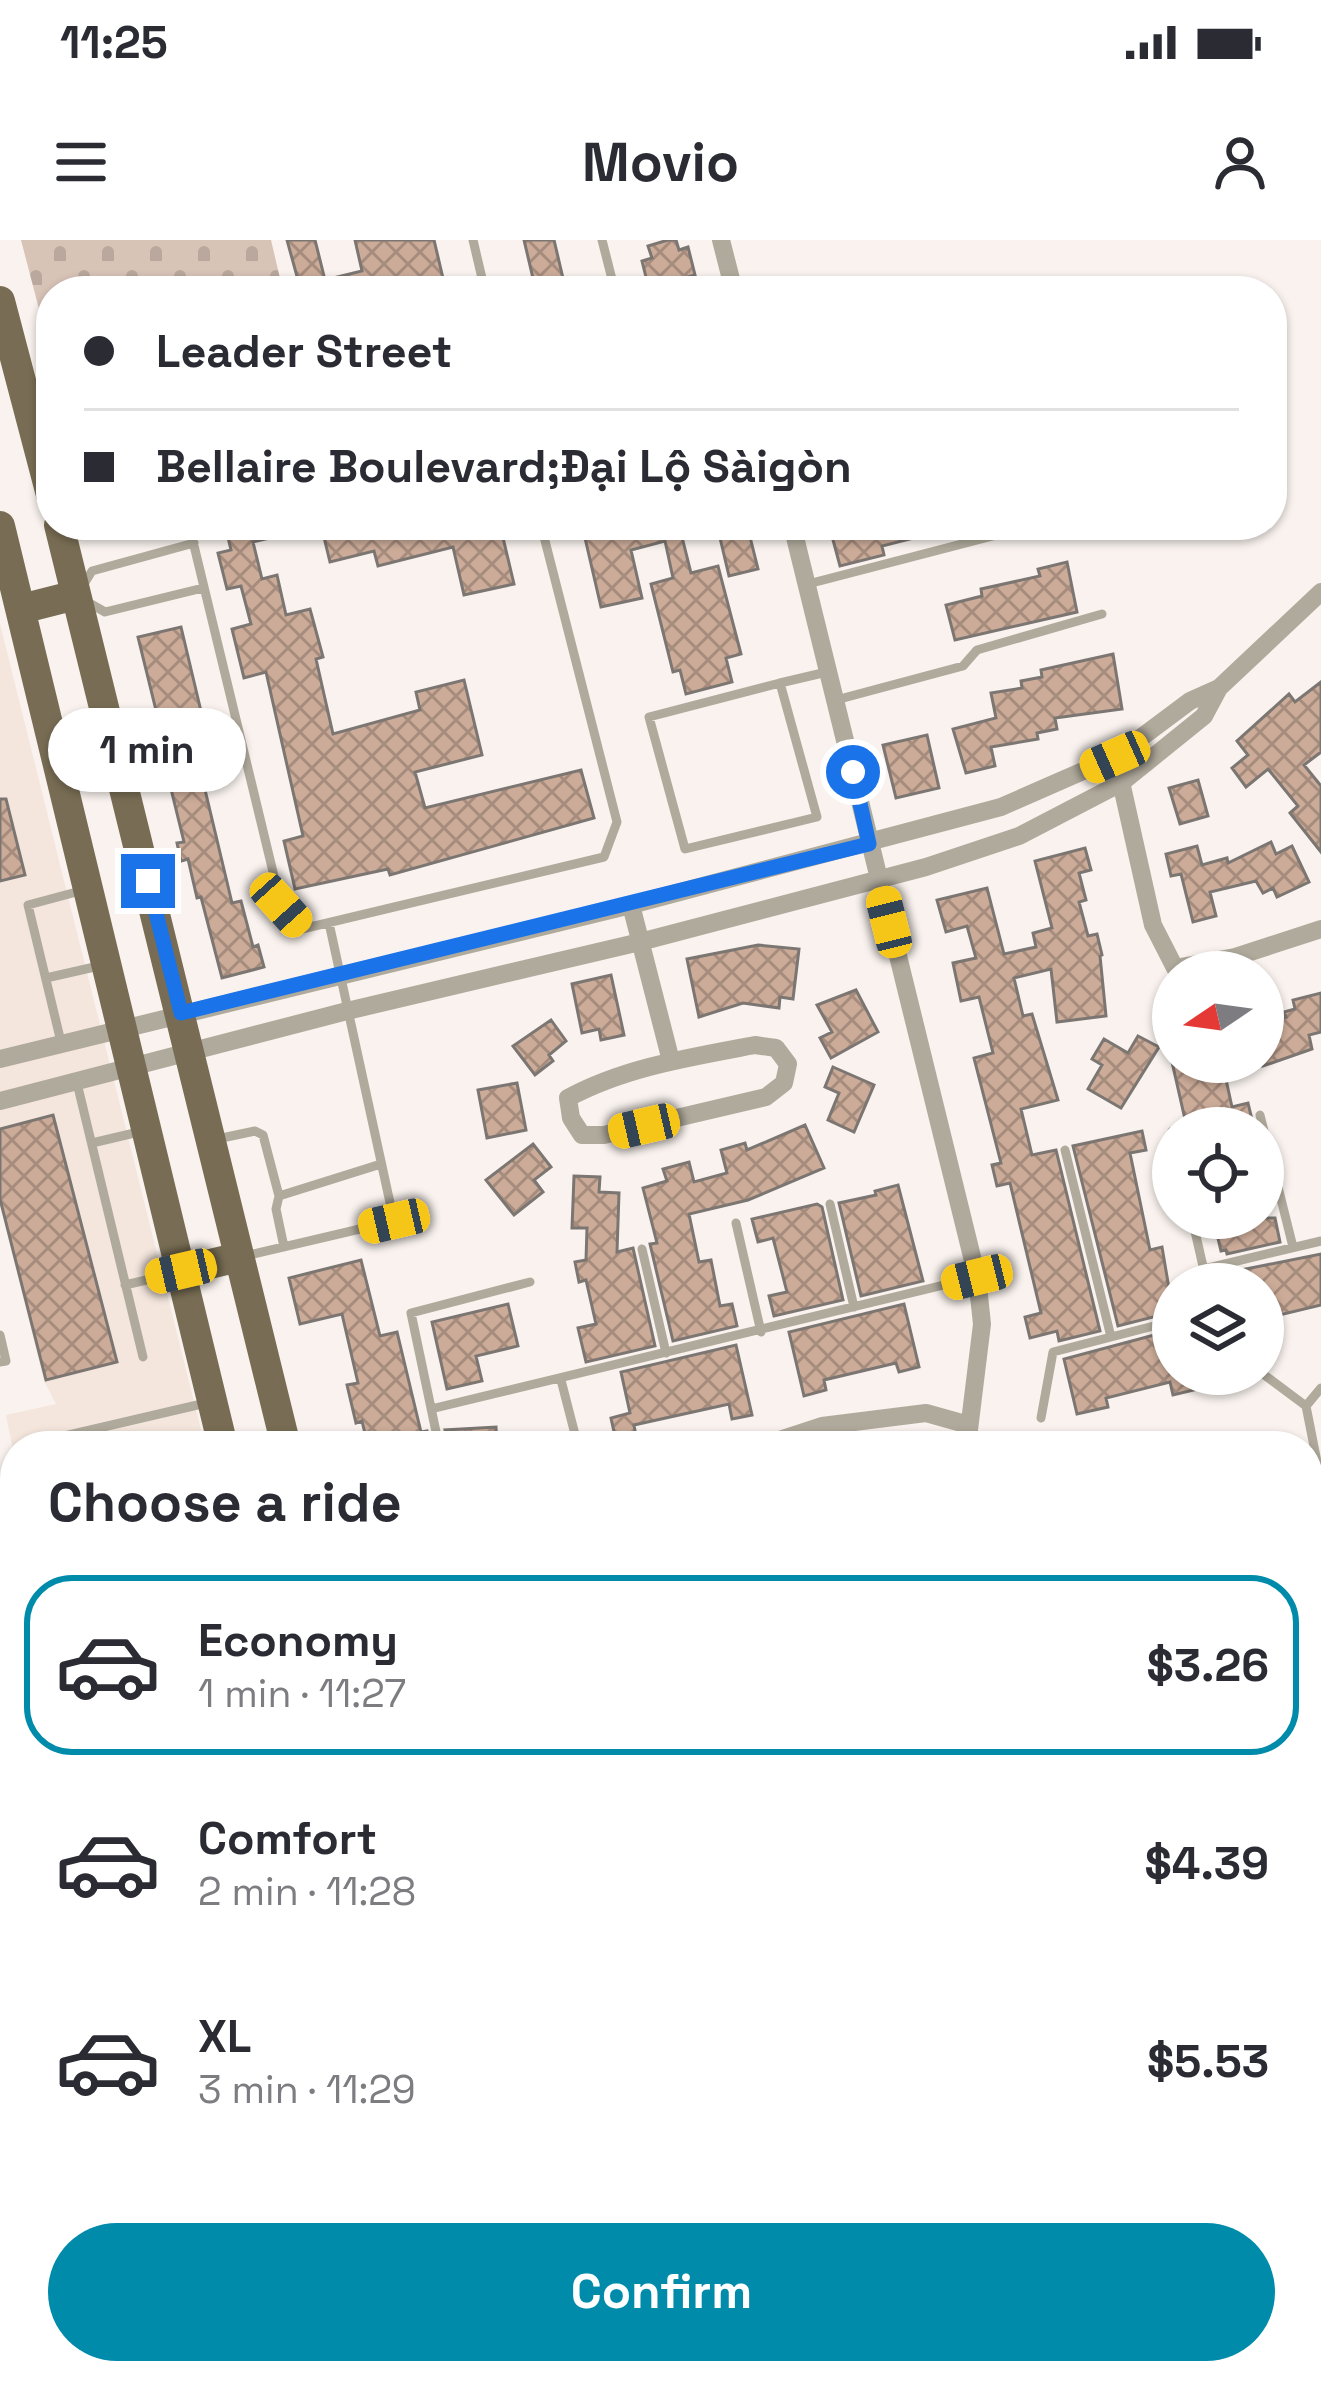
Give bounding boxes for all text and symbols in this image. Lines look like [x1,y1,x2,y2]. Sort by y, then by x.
text: 11:25 [60,14,168,71]
text: Movio [582,128,739,197]
icon: menu [48,129,114,195]
icon: person [1207,129,1273,195]
text: Leader Street [156,323,452,380]
text: Bellaire Boulevard;Đại Lộ Sàigòn [156,438,852,495]
callout: 1 min [49,707,247,791]
text: 1 min [99,725,195,774]
car [1075,726,1155,788]
route start [826,745,880,799]
route end [121,854,175,908]
car [244,866,318,944]
car [863,883,915,961]
north arrow [1152,951,1284,1083]
map controls [1152,951,1284,1395]
car [605,1100,683,1152]
button: locate [1152,1107,1284,1239]
car [355,1195,433,1247]
car [142,1245,220,1297]
car [938,1251,1016,1303]
button: layers [1152,1263,1284,1395]
text: Choose a ride [48,1468,402,1537]
icon: car [54,1611,162,1719]
text: Economy [198,1612,398,1669]
text: $3.26 [1146,1637,1269,1694]
text: 1 min · 11:27 [198,1669,406,1718]
icon: car [54,1809,162,1917]
text: Comfort [198,1810,377,1867]
text: $4.39 [1145,1835,1269,1892]
text: 2 min · 11:28 [198,1867,416,1916]
icon: car [54,2007,162,2115]
text: XL [198,2008,251,2065]
text: $5.53 [1147,2033,1269,2090]
text: 3 min · 11:29 [198,2065,416,2114]
button: Confirm [48,2223,1275,2361]

